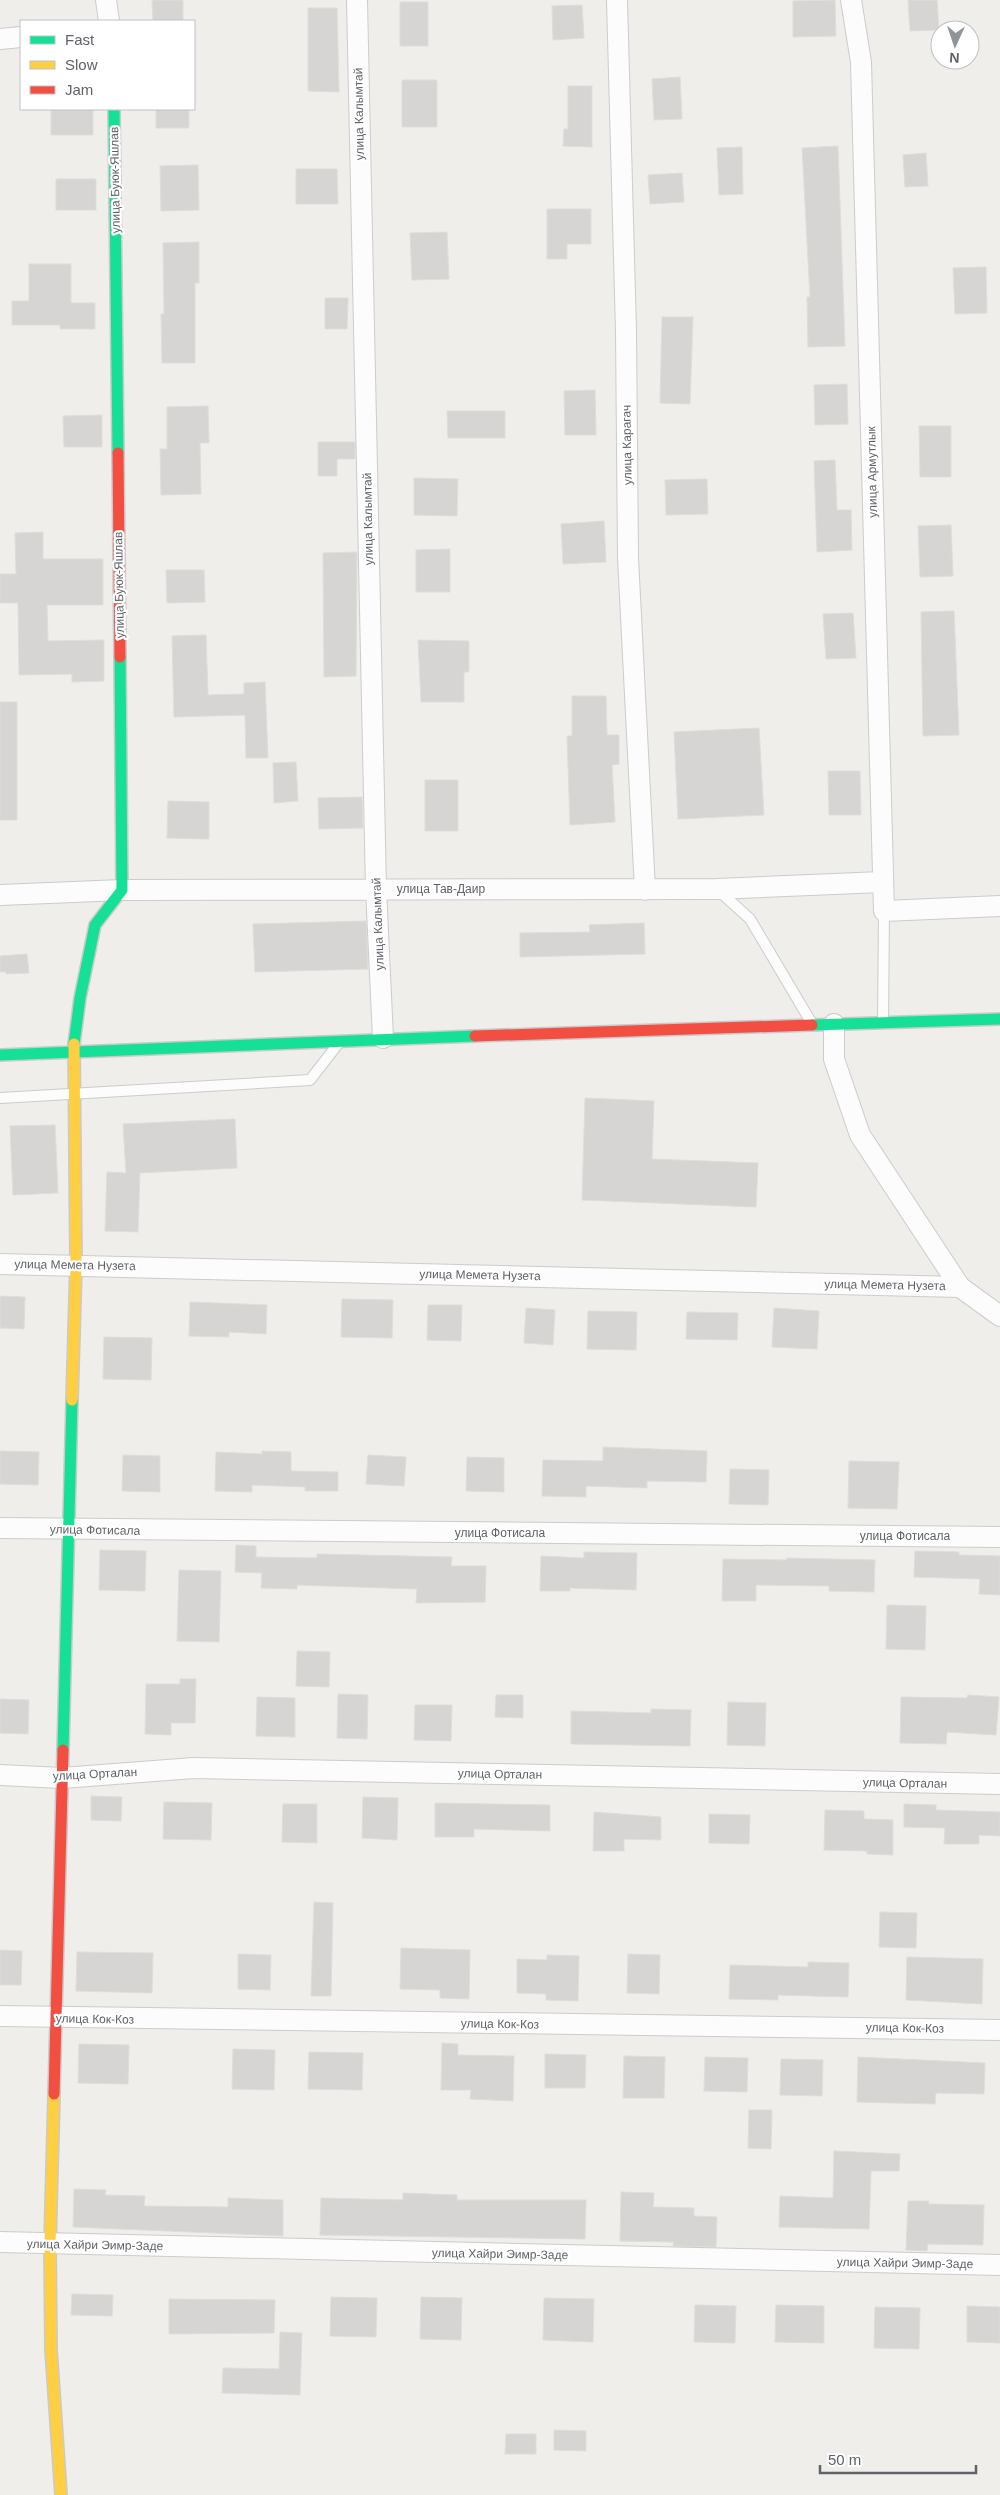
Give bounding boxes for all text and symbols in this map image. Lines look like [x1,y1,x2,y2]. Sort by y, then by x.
legend [20,20,195,110]
north arrow [930,20,980,70]
text: Fast [65,31,95,48]
text: N [949,50,960,66]
text: Slow [65,56,98,73]
street label: улица Калымтай [351,68,367,160]
text: Jam [65,81,93,98]
street label: улица Буюк-Яшлав [107,127,123,233]
street label: улица Карагач [619,405,635,485]
street label: улица Армутлык [864,425,880,518]
street label: улица Калымтай [360,473,376,565]
street label: улица Буюк-Яшлав [111,532,127,638]
street label: улица Калымтай [369,877,387,971]
street label: улица Тав-Даир [397,882,485,896]
street label: улица Мемета Нузета [14,1257,136,1273]
street label: улица Мемета Нузета [419,1267,541,1283]
street label: улица Мемета Нузета [824,1277,946,1293]
street label: улица Фотисала [50,1522,141,1538]
street label: улица Фотисала [455,1526,546,1540]
street label: улица Фотисала [860,1529,951,1543]
street label: улица Орталан [52,1765,138,1783]
street label: улица Орталан [458,1766,542,1782]
street label: улица Орталан [863,1775,947,1791]
street label: улица Кок-Коз [56,2011,135,2027]
street label: улица Кок-Коз [461,2016,540,2032]
street label: улица Кок-Коз [866,2020,945,2036]
street label: улица Хайри Эимр-Заде [27,2237,164,2253]
street label: улица Хайри Эимр-Заде [432,2246,569,2262]
street label: улица Хайри Эимр-Заде [837,2255,974,2271]
scale bar [820,2442,976,2474]
text: 50 m [828,2451,861,2468]

